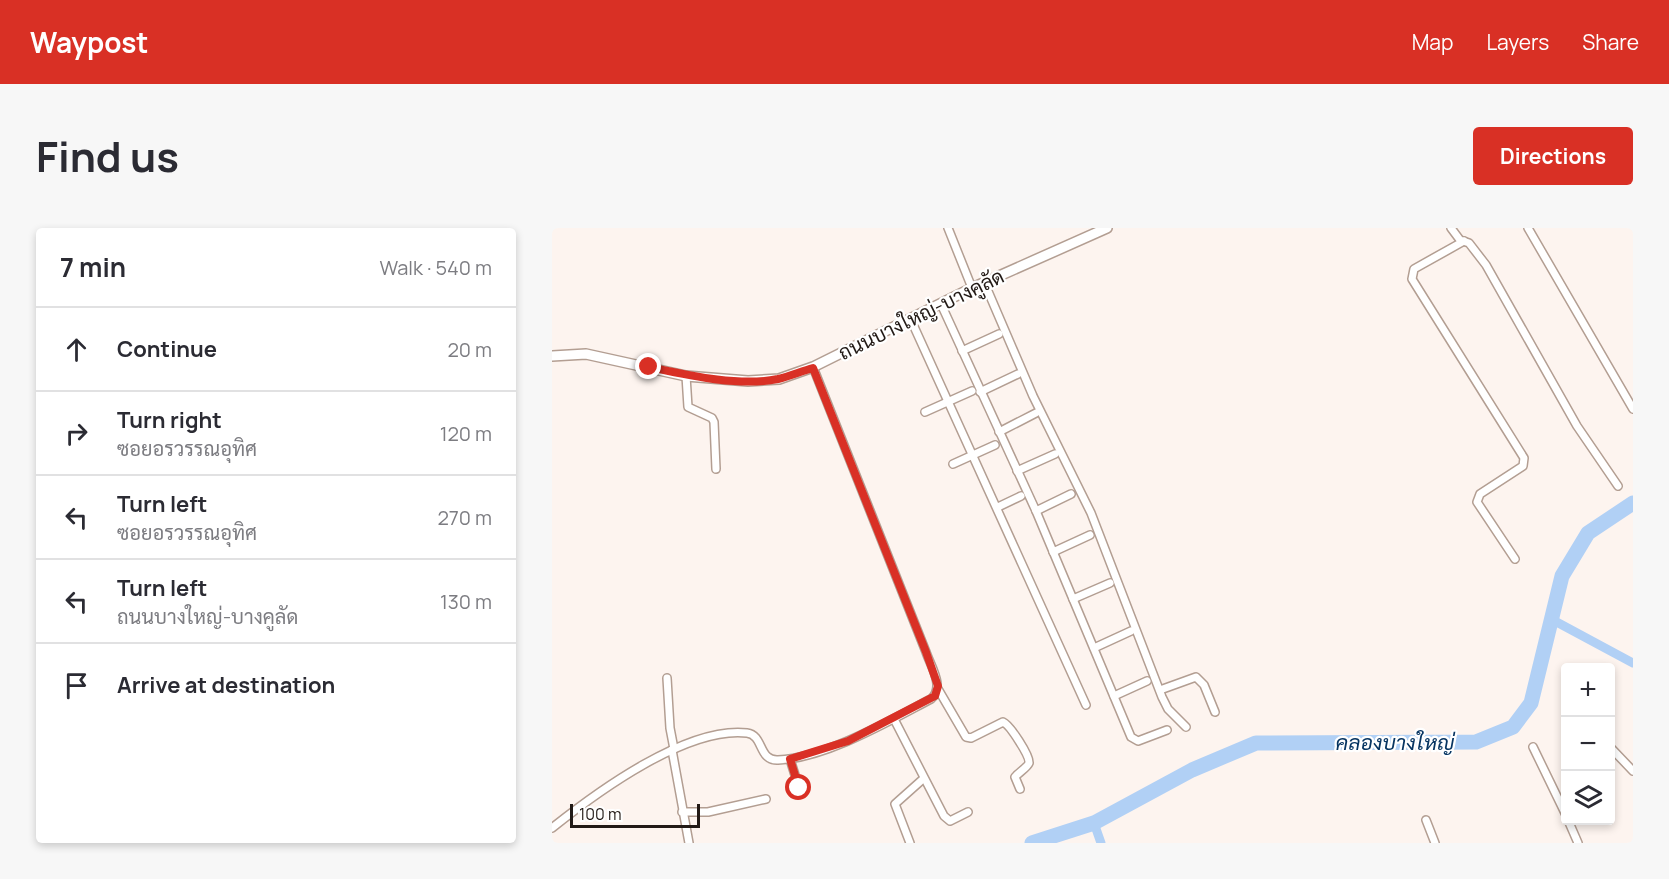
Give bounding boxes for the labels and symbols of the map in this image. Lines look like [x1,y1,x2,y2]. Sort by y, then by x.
street label: ถนนบางใหญ่-บางคูลัด [834,262,1009,368]
route end [635,353,661,379]
water label: คลองบางใหญ่ [1336,728,1455,756]
route start [785,774,811,800]
scale bar [570,801,700,828]

